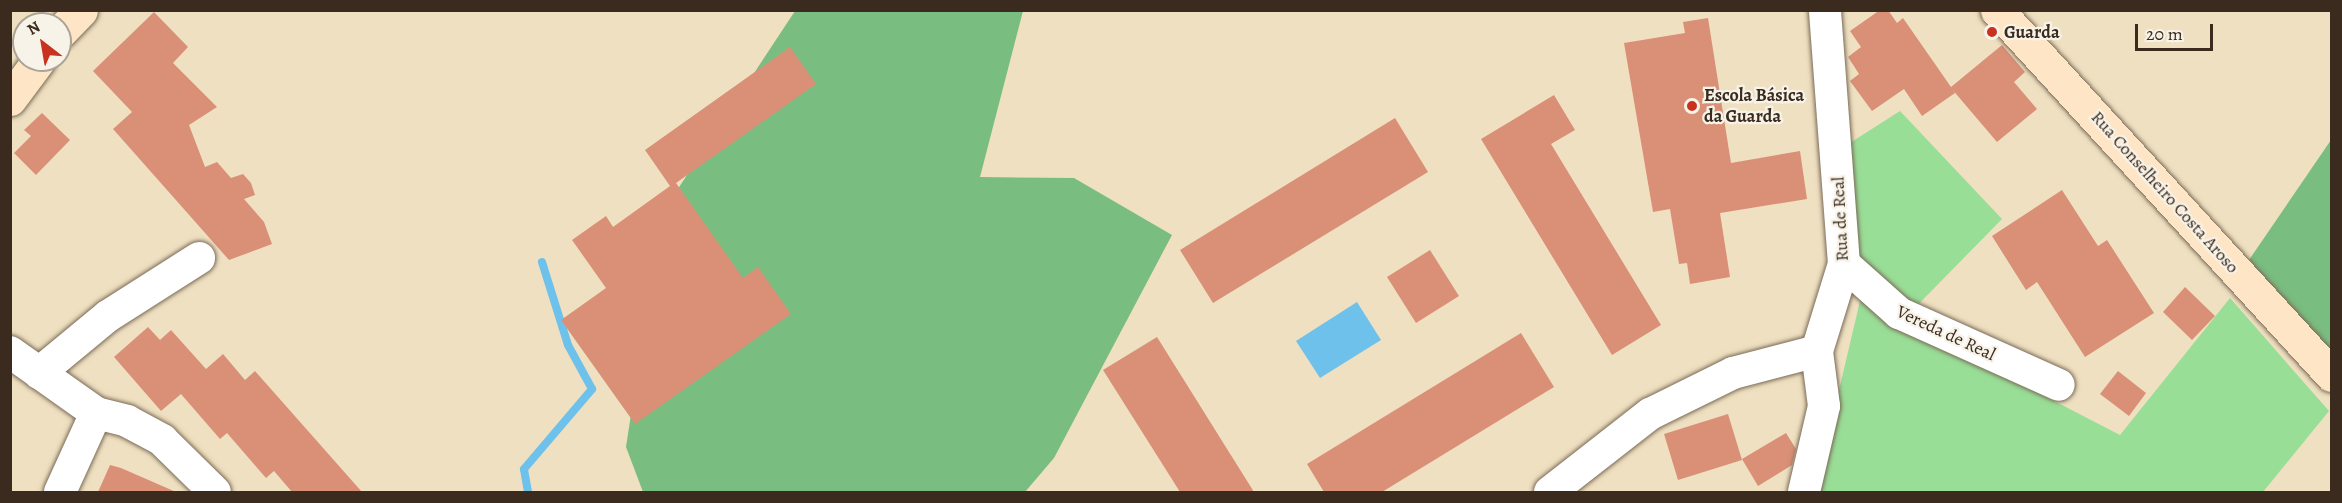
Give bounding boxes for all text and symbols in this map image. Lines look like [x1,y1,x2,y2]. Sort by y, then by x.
north arrow [12,12,72,72]
scale bar [2138,12,2216,50]
text: N [23,16,44,41]
place label: Guarda [2004,21,2060,43]
text: 20 m [2146,22,2183,46]
marker: Guarda [1985,25,1999,39]
place label: Escola Básica da Guarda [1704,85,1804,128]
marker: Escola Básica da Guarda [1685,99,1699,113]
street label: Rua Conselheiro Costa Aroso [2087,107,2243,277]
street label: Rua de Real [1827,176,1853,262]
street label: Vereda de Real [1893,301,1999,365]

